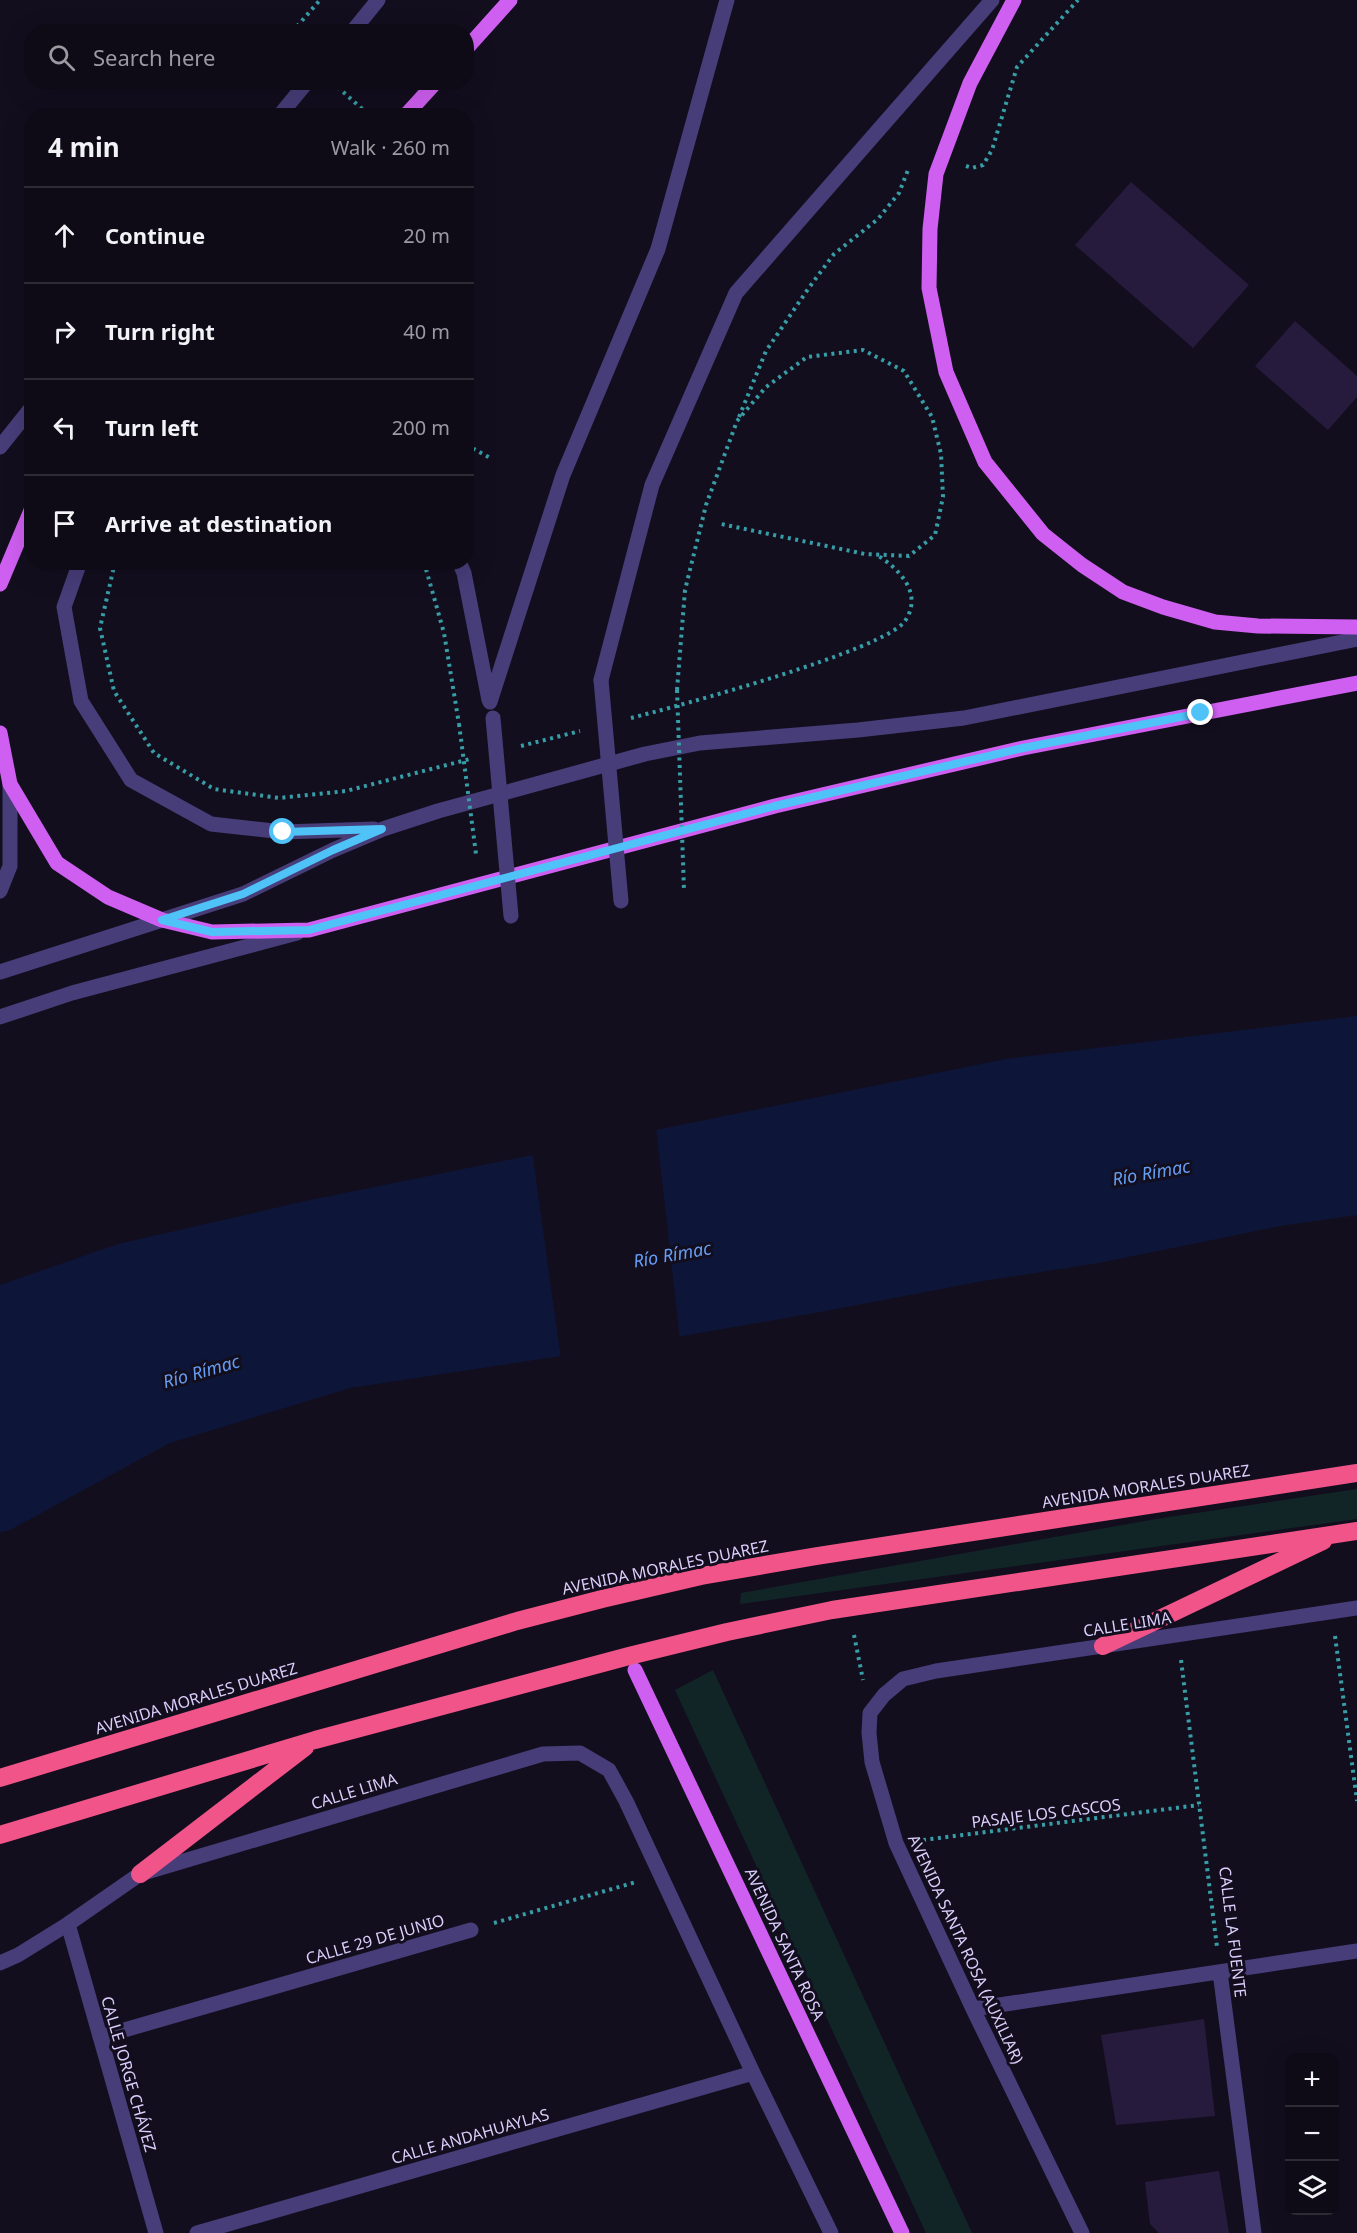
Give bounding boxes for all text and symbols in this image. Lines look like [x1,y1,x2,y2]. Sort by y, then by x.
search box [24,24,474,90]
icon: search [45,41,78,74]
text: Search here [93,42,215,72]
text: 4 min [48,129,120,165]
text: Walk · 260 m [331,134,450,161]
icon: ahead [48,219,81,252]
text: Continue [105,220,205,250]
text: 20 m [403,222,450,249]
icon: right [48,315,81,348]
text: Turn right [105,316,215,346]
text: 40 m [403,318,450,345]
icon: left [48,411,81,444]
text: Turn left [105,412,199,442]
text: 200 m [392,414,450,441]
icon: arrive [48,507,81,540]
text: Arrive at destination [105,508,332,538]
route end [1187,699,1213,725]
route start [269,818,295,844]
water label: Río Rímac [1110,1153,1193,1191]
water label: Río Rímac [631,1235,714,1273]
water label: Río Rímac [160,1348,243,1393]
street label: AVENIDA MORALES DUAREZ [1040,1459,1252,1513]
street label: AVENIDA MORALES DUAREZ [560,1534,770,1600]
street label: CALLE LIMA [1081,1606,1173,1642]
street label: AVENIDA MORALES DUAREZ [92,1657,300,1739]
street label: CALLE LIMA [308,1767,400,1814]
street label: PASAJE LOS CASCOS [970,1793,1122,1833]
street label: AVENIDA SANTA ROSA (AUXILIAR) [903,1831,1029,2067]
street label: AVENIDA SANTA ROSA [740,1864,830,2025]
street label: CALLE LA FUENTE [1214,1865,1252,1999]
street label: CALLE 29 DE JUNIO [303,1909,447,1969]
street label: CALLE JORGE CHÁVEZ [96,1994,162,2154]
map controls [1285,2053,1339,2215]
button: + [1285,2053,1339,2107]
street label: CALLE ANDAHUAYLAS [389,2103,552,2169]
button: − [1285,2107,1339,2161]
button: layers [1285,2161,1339,2215]

